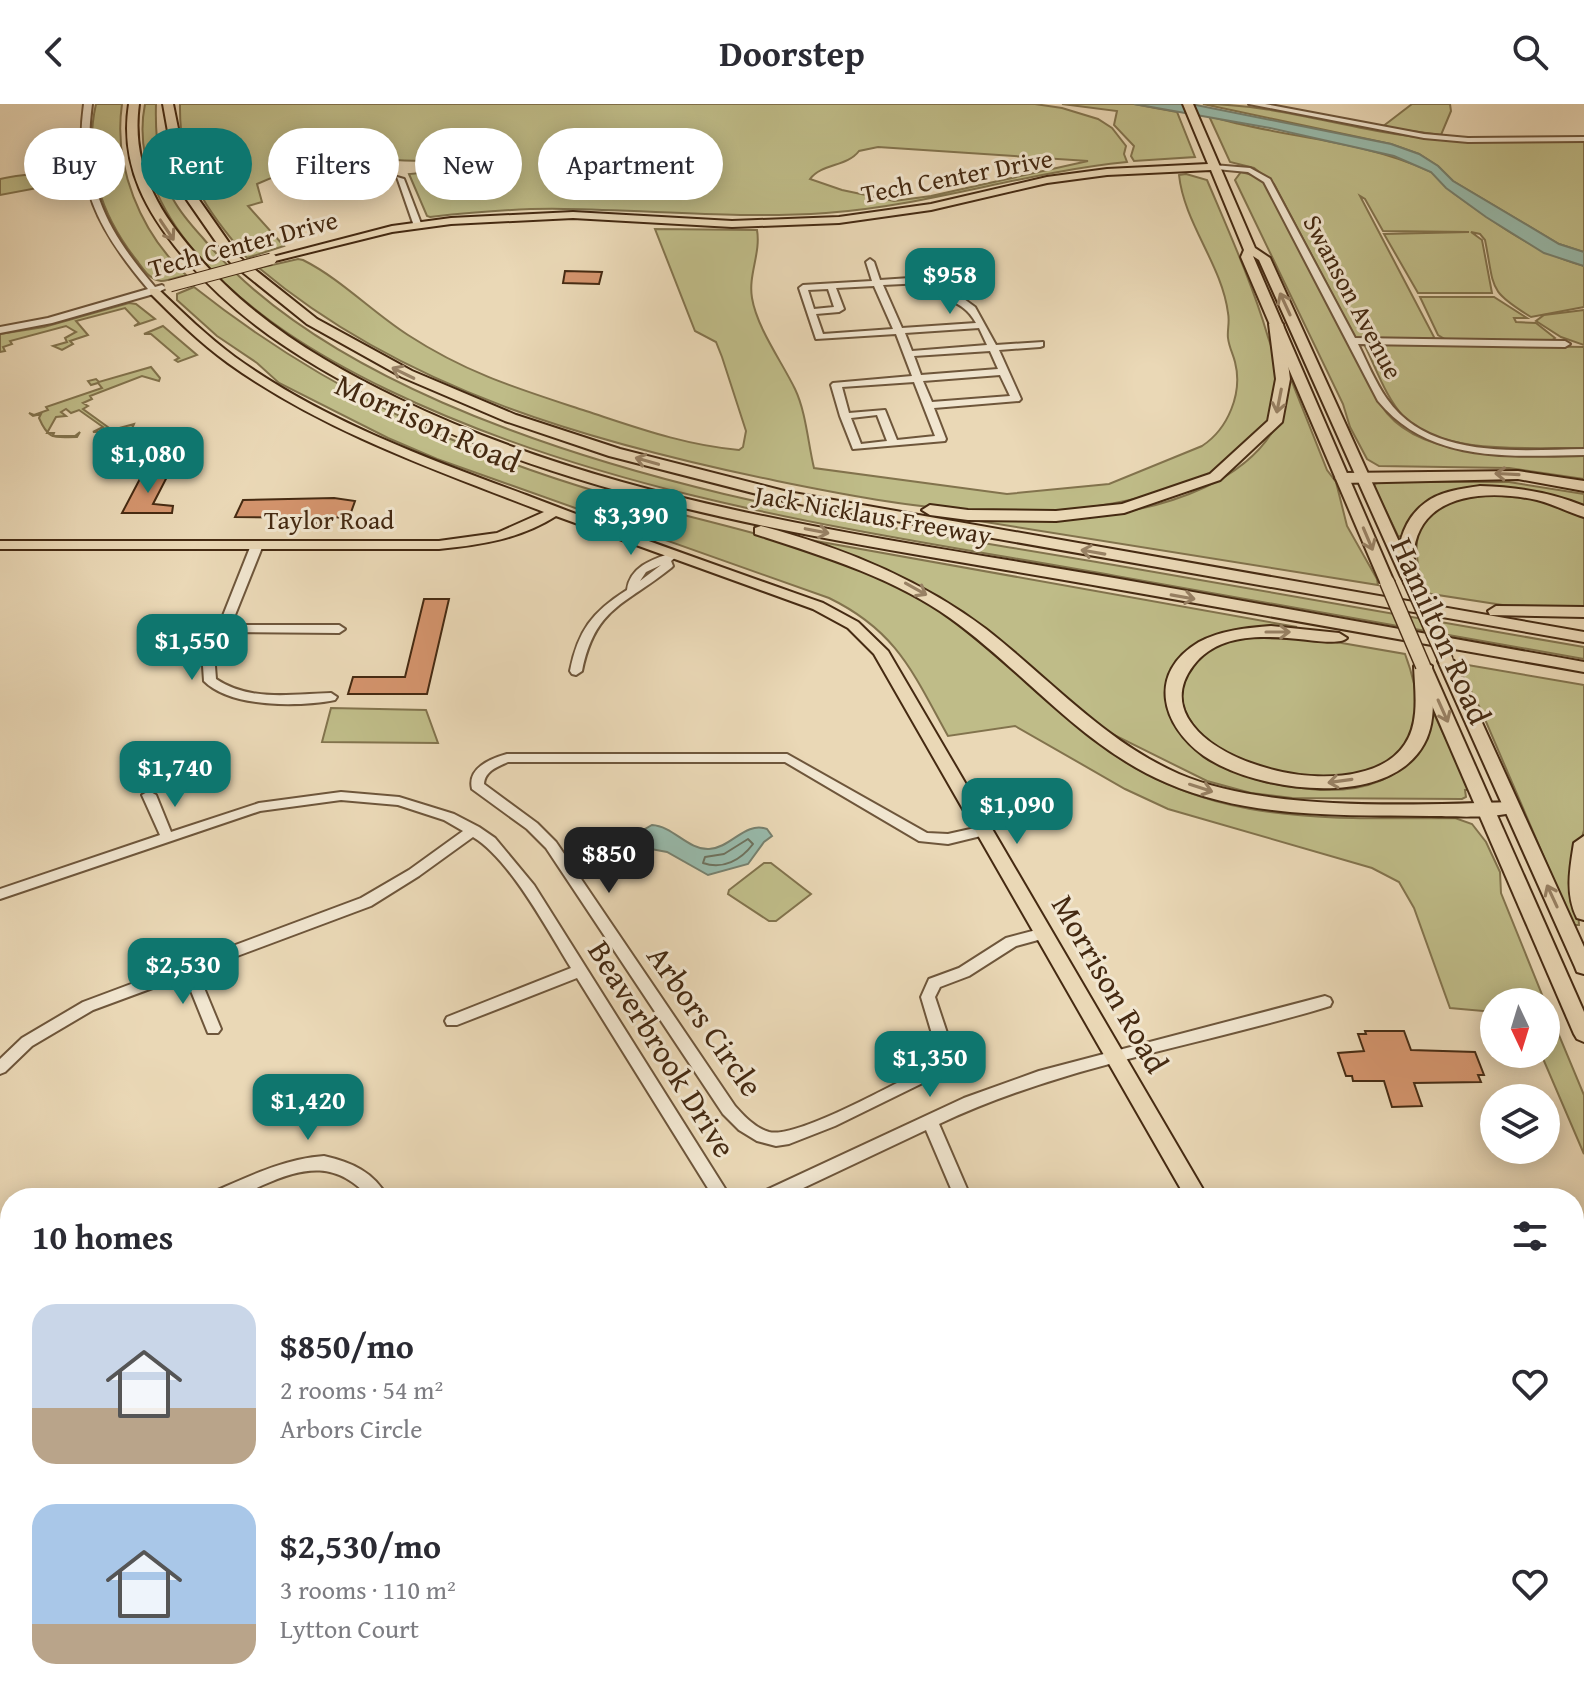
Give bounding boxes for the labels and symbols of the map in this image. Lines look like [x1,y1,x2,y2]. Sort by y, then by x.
street label: Tech Center Drive [858,138,1056,213]
street label: Tech Center Drive [144,200,342,287]
street label: Swanson Avenue [1294,207,1413,386]
one-way arrow [159,218,175,240]
pin: $958 [903,248,997,316]
one-way arrow [1277,292,1292,316]
street label: Morrison Road [328,361,529,484]
one-way arrow [391,364,415,380]
one-way arrow [1271,387,1286,413]
pin: $1,080 [83,427,213,495]
one-way arrow [635,453,660,467]
one-way arrow [1494,467,1521,482]
street label: Jack Nicklaus Freeway [749,474,994,555]
pin: $3,390 [566,489,696,557]
street label: Taylor Road [264,500,394,539]
one-way arrow [803,524,829,539]
one-way arrow [1362,526,1377,551]
street label: Hamilton Road [1379,530,1504,732]
one-way arrow [1081,543,1107,558]
one-way arrow [904,582,927,598]
one-way arrow [1170,590,1195,605]
pin: $1,550 [127,614,257,682]
one-way arrow [1264,624,1291,640]
one-way arrow [1437,698,1452,723]
pin: $1,740 [110,741,240,809]
one-way arrow [1327,774,1353,789]
pin: $1,090 [952,778,1082,846]
one-way arrow [1189,781,1214,796]
pin: $850 [562,827,656,895]
one-way arrow [1544,884,1559,908]
street label: Morrison Road [1040,886,1181,1082]
street label: Beaverbrook Drive [577,931,748,1166]
street label: Arbors Circle [636,935,775,1106]
pin: $2,530 [118,938,248,1006]
north arrow [1480,988,1560,1068]
pin: $1,350 [865,1031,995,1099]
pin: $1,420 [243,1074,373,1142]

